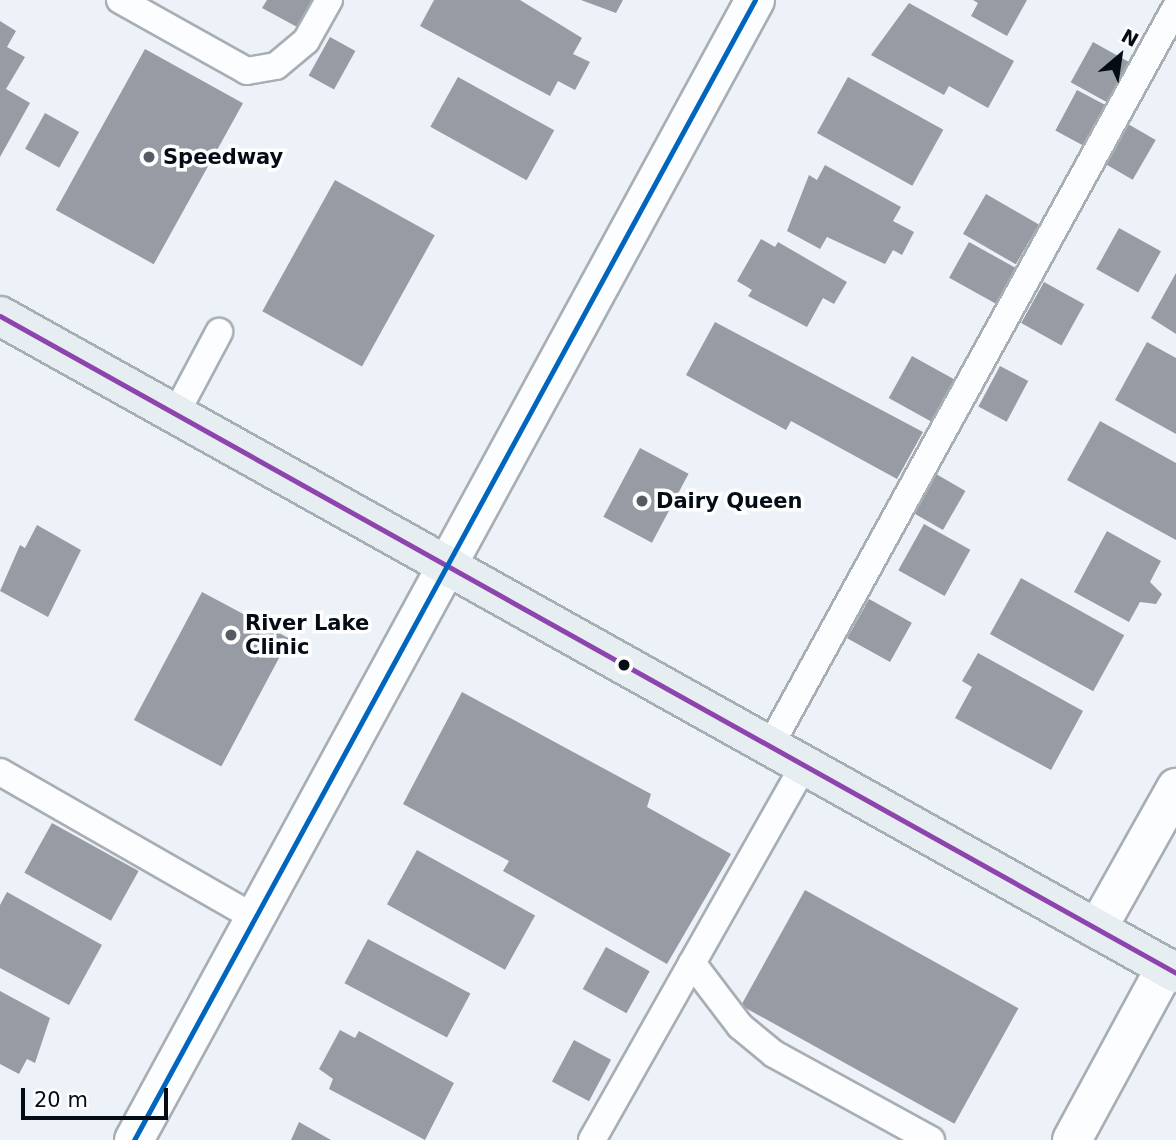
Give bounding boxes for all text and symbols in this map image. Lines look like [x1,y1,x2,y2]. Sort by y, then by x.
north arrow [1085,21,1155,91]
text: N [1118,24,1142,51]
place label: Speedway [163,144,283,170]
marker: Speedway [141,149,157,165]
place label: Dairy Queen [656,488,802,514]
marker: Dairy Queen [634,493,650,509]
place label: River Lake Clinic [245,610,369,660]
marker: River Lake Clinic [223,627,239,643]
unlabelled marker [617,658,631,672]
scale bar [24,1074,172,1118]
text: 20 m [34,1088,88,1112]

